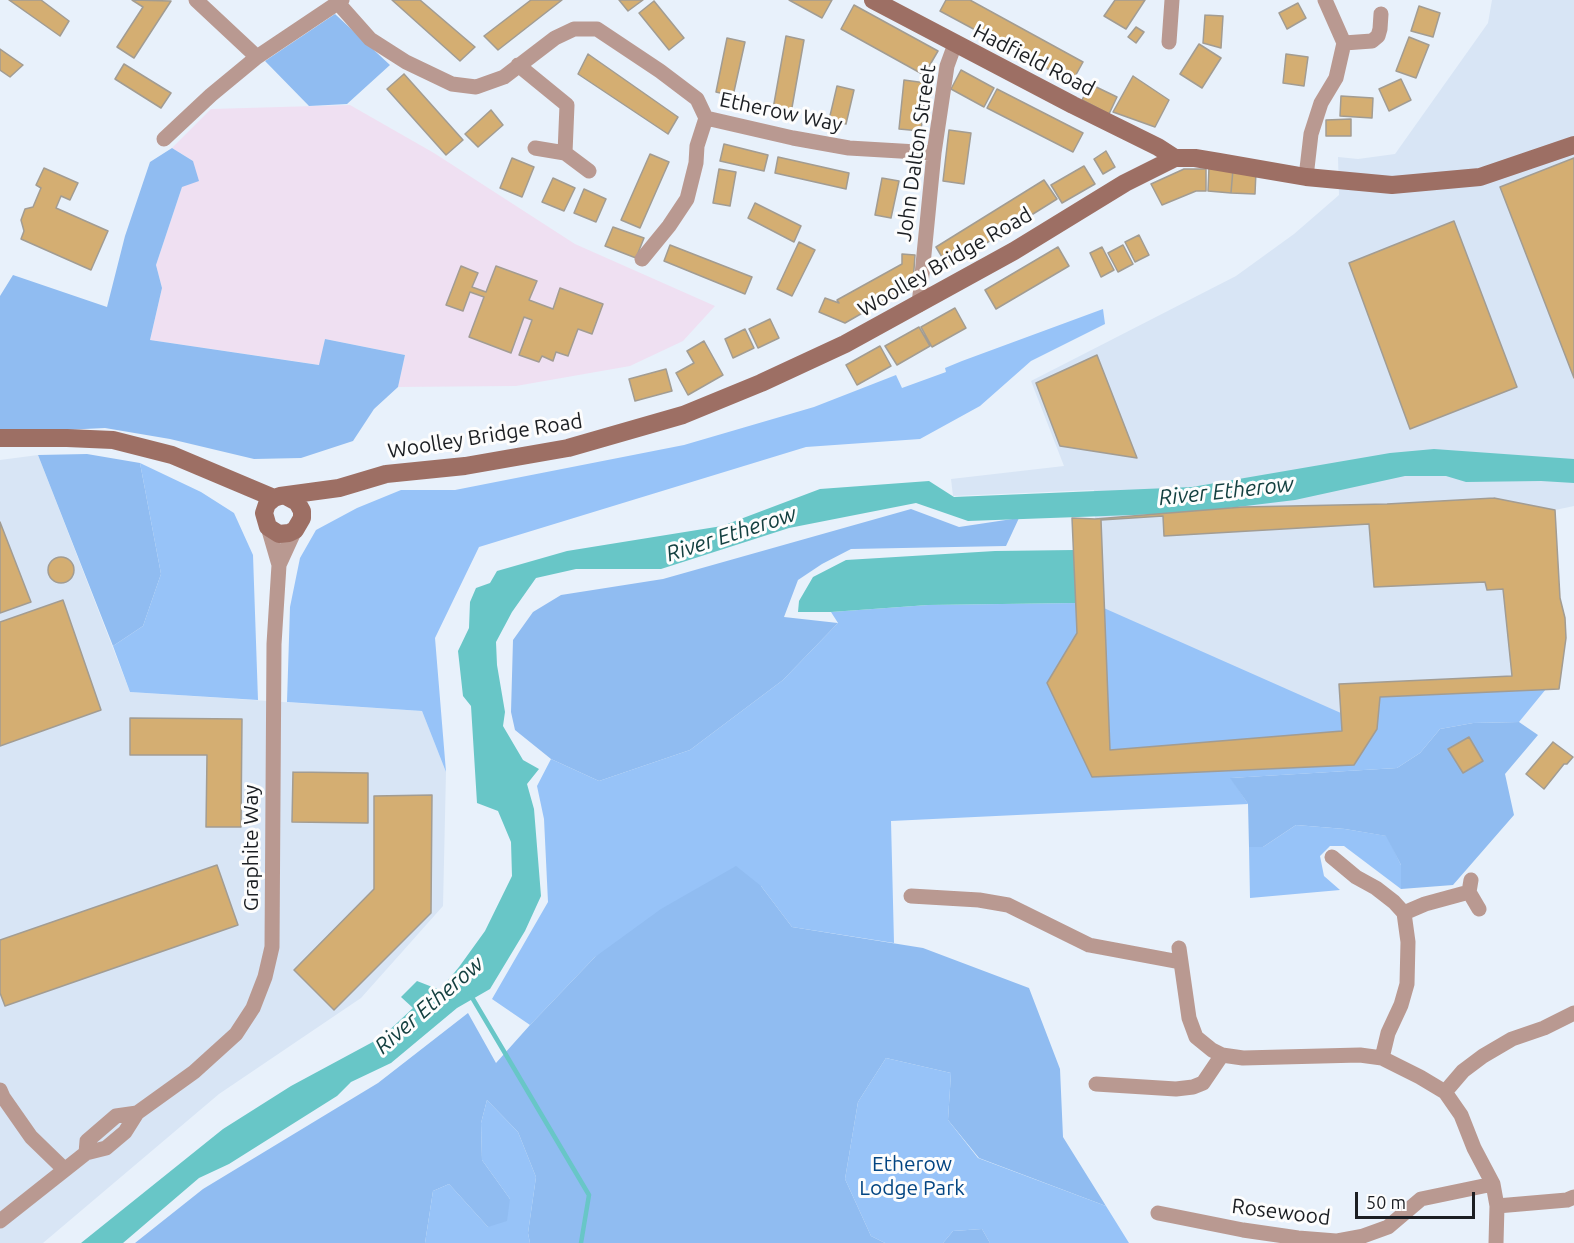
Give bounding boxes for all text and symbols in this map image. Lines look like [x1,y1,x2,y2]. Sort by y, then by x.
street label: Hadfield Road [969,18,1099,102]
street label: John Dalton Street [891,63,941,243]
street label: Etherow Way [717,87,845,137]
street label: Woolley Bridge Road [853,202,1037,322]
street label: Woolley Bridge Road [386,408,584,464]
water label: River Etherow [1157,471,1295,511]
water label: River Etherow [663,501,799,567]
street label: Graphite Way [238,785,264,911]
water label: River Etherow [369,951,489,1059]
park label: Etherow Lodge Park [859,1151,965,1201]
scale bar [1358,1180,1478,1218]
text: 50 m [1366,1192,1406,1212]
street label: Rosewood [1230,1193,1332,1231]

